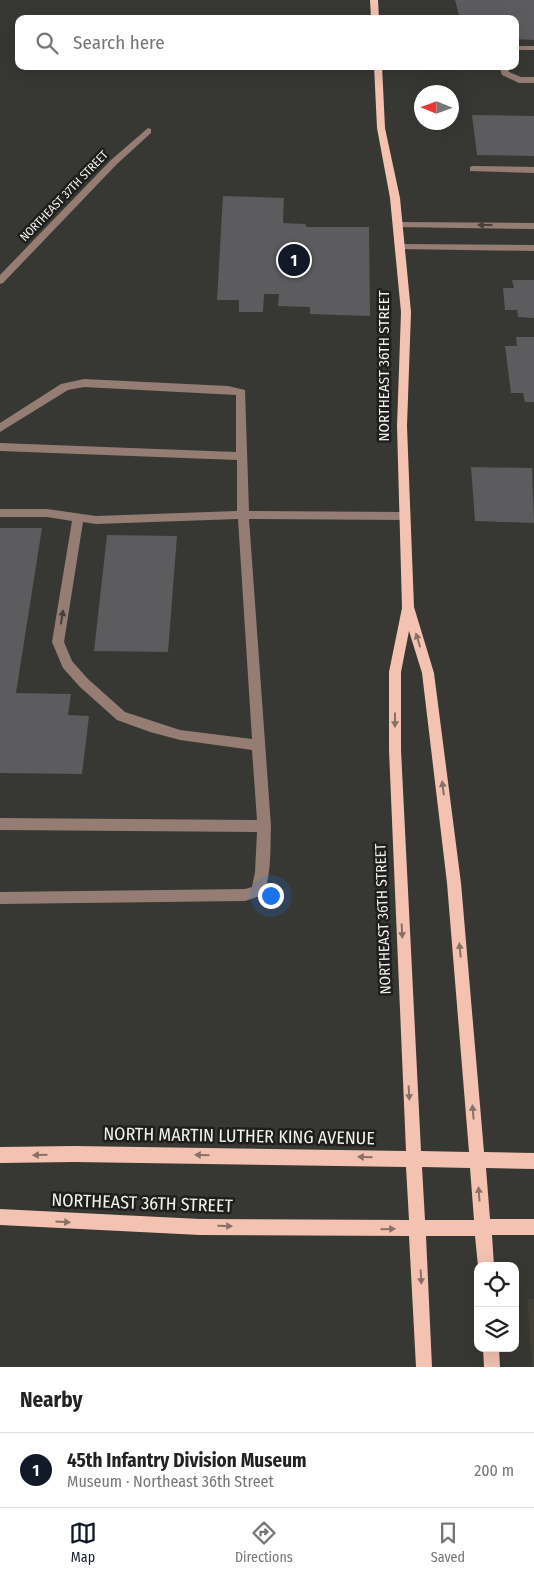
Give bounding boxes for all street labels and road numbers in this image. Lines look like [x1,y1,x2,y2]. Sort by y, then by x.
street label: NORTHEAST 37TH STREET [17,148,111,244]
street label: NORTHEAST 36TH STREET [375,290,393,442]
street label: NORTHEAST 36TH STREET [371,843,395,995]
street label: NORTH MARTIN LUTHER KING AVENUE [103,1123,375,1149]
street label: NORTHEAST 36TH STREET [51,1189,234,1217]

